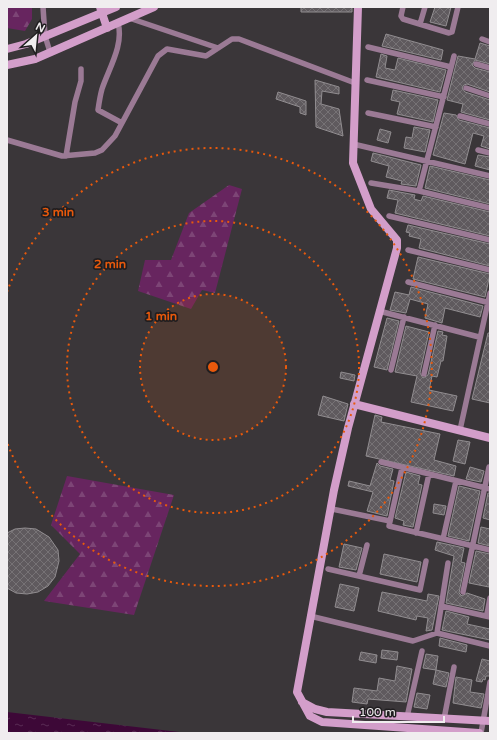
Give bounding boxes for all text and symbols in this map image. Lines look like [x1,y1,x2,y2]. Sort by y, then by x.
north arrow [16,16,56,56]
text: N [33,20,47,35]
text: 3 min [42,205,74,219]
text: 2 min [94,257,126,271]
text: 1 min [145,309,177,323]
centre of rings [206,360,220,374]
scale bar [353,698,444,724]
text: 100 m [359,705,396,719]

